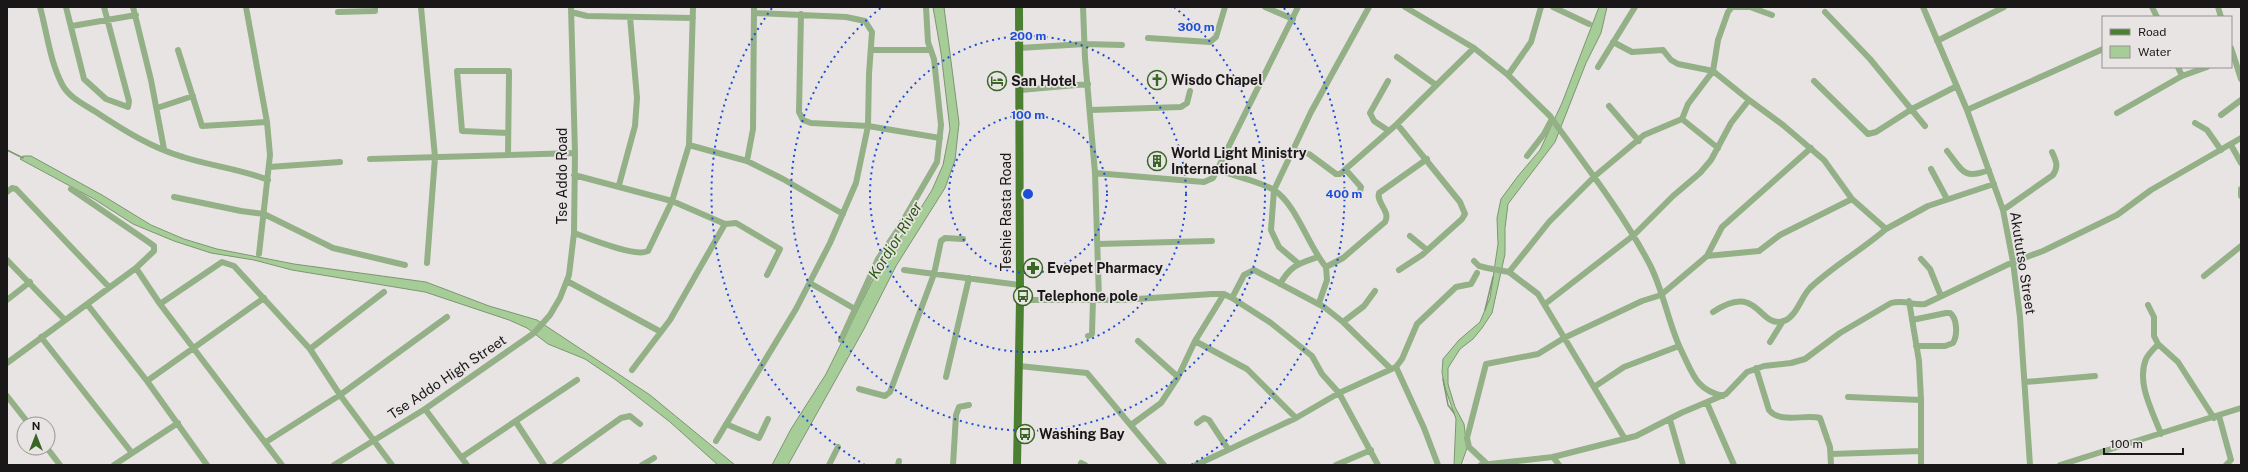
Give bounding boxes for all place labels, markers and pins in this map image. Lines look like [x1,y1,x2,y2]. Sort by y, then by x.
church icon: Wisdo Chapel [1146,69,1168,91]
hotel icon: San Hotel [986,70,1008,92]
place label: Wisdo Chapel [1171,72,1263,88]
place label: San Hotel [1011,73,1077,89]
place label: World Light Ministry International [1171,145,1307,177]
building icon: World Light Ministry International [1146,150,1168,172]
centre of rings [1021,187,1035,201]
pharmacy icon: Evepet Pharmacy [1022,257,1044,279]
place label: Evepet Pharmacy [1047,260,1163,276]
bus stop icon: Telephone pole [1012,285,1034,307]
place label: Telephone pole [1037,288,1138,304]
bus stop icon: Washing Bay [1014,423,1036,445]
place label: Washing Bay [1039,426,1125,442]

